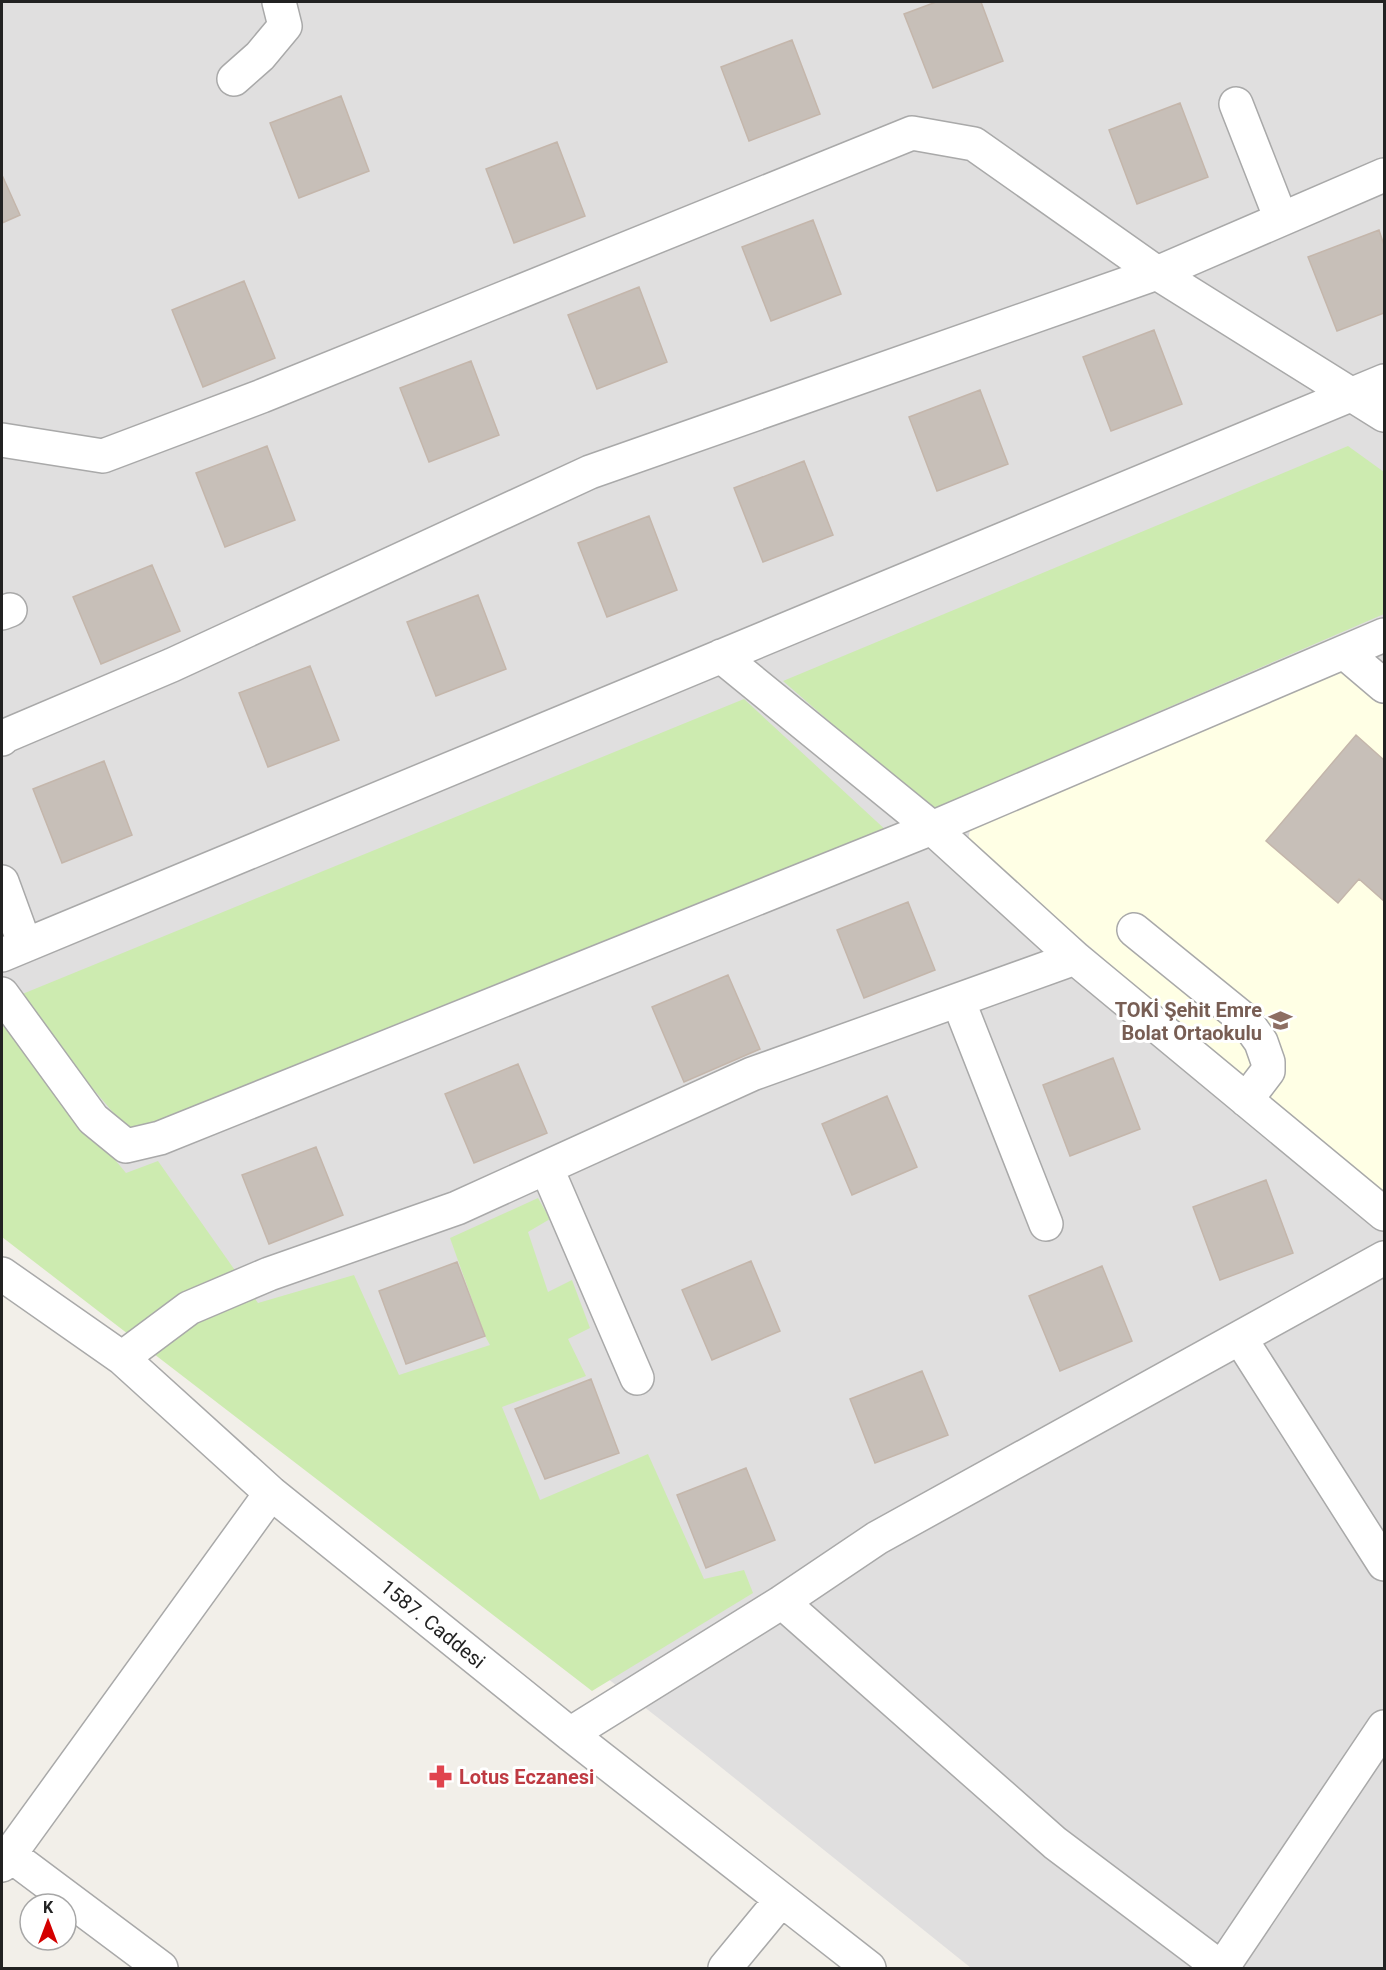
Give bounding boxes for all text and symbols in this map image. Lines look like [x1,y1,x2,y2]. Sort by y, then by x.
place label: TOKİ Şehit Emre Bolat Ortaokulu [1115,998,1262,1045]
school or university icon: TOKİ Şehit Emre Bolat Ortaokulu [1267,1008,1293,1034]
street label: 1587. Caddesi [376,1575,490,1673]
pharmacy icon: Lotus Eczanesi [428,1764,454,1790]
place label: Lotus Eczanesi [459,1765,594,1789]
north arrow [18,1892,78,1952]
text: K [43,1898,54,1917]

